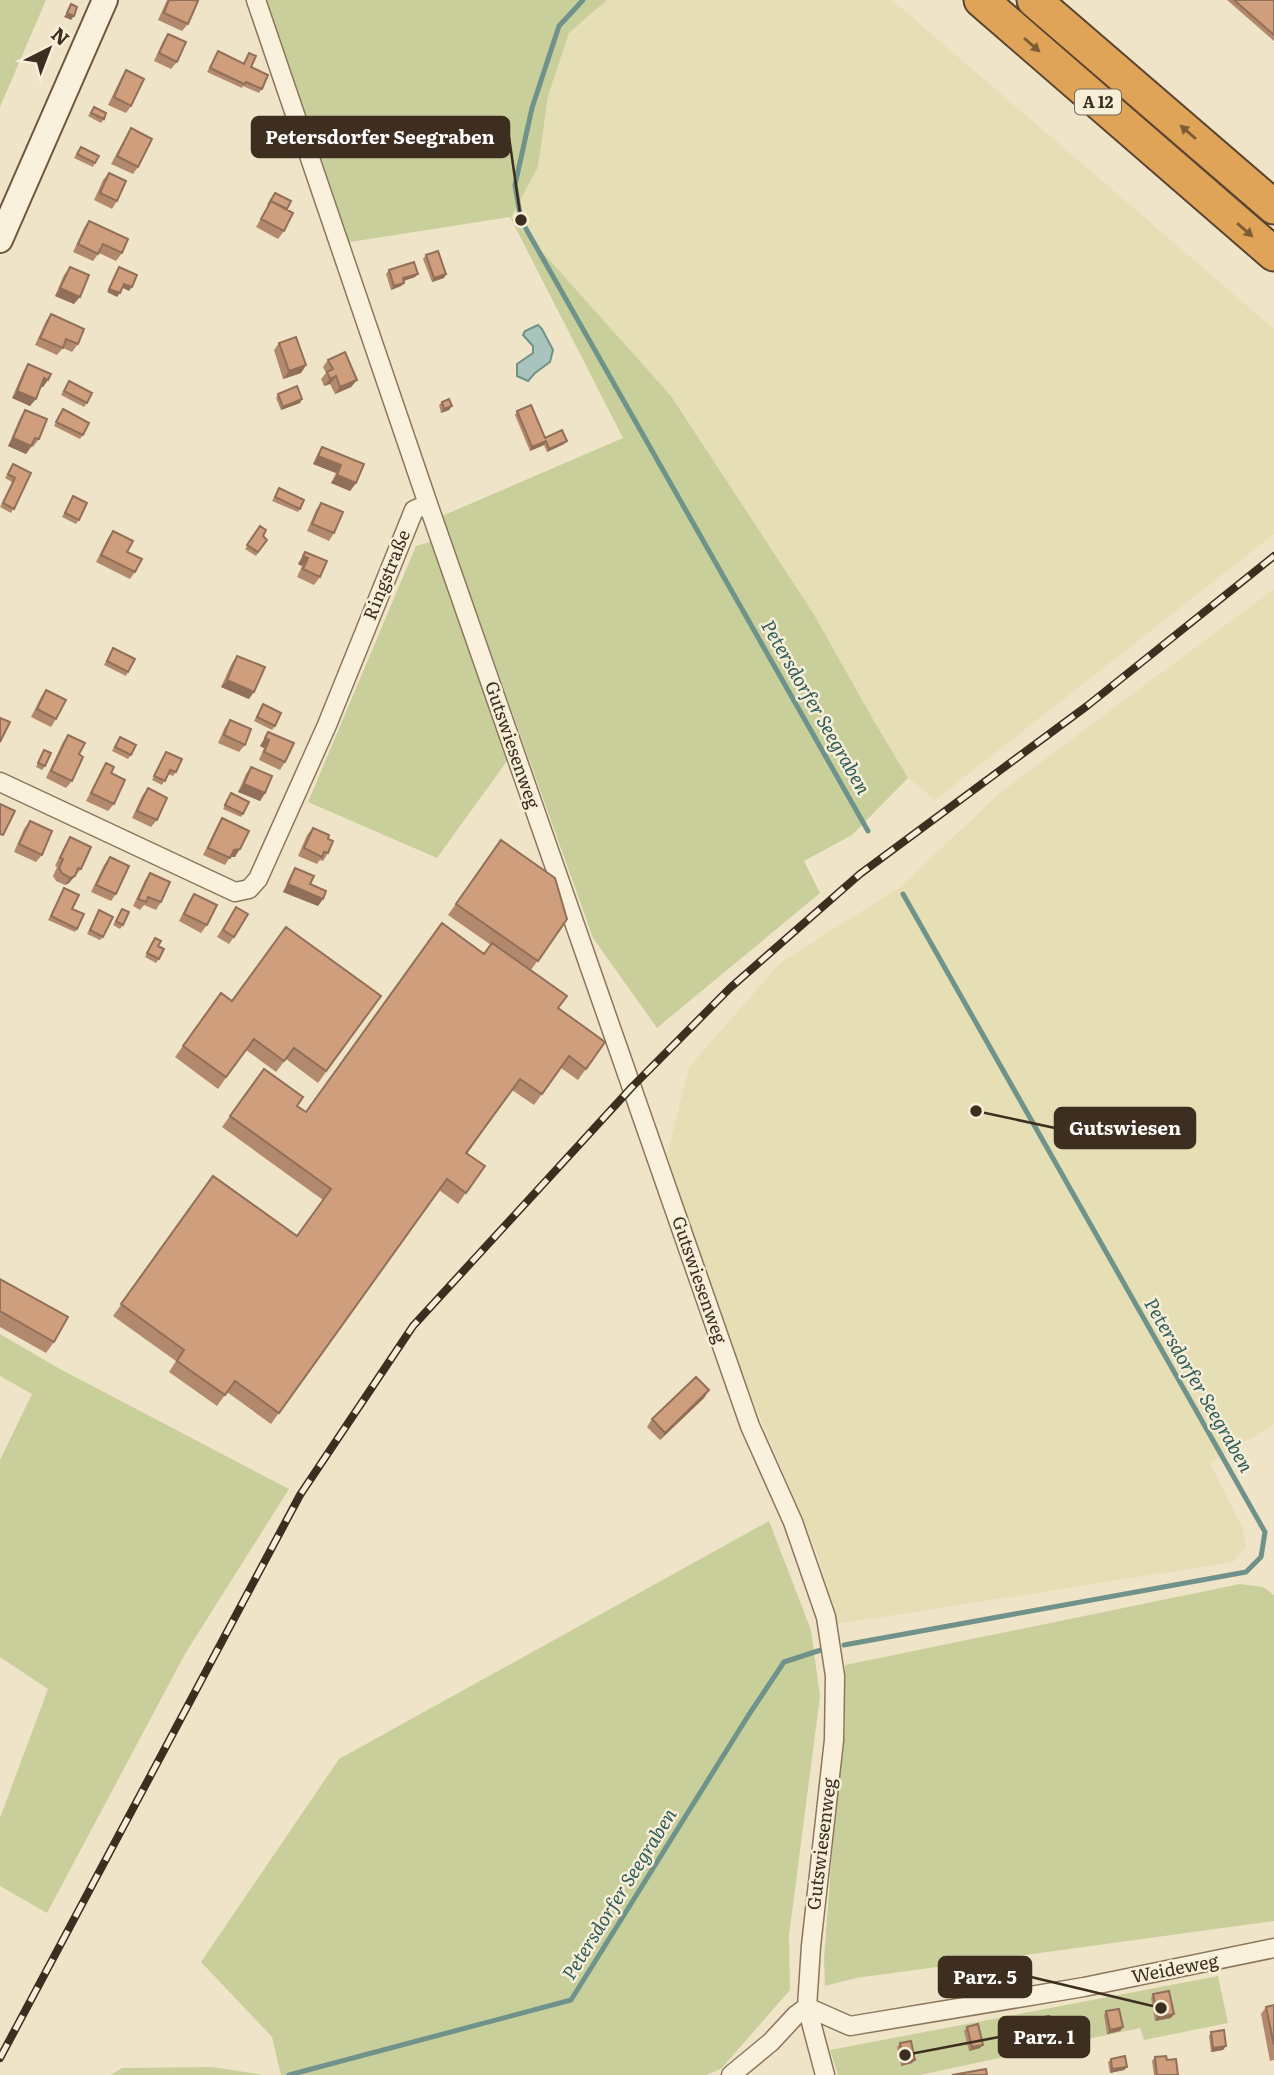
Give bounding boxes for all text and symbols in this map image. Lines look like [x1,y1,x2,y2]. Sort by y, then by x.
north arrow [14,14,84,84]
text: N [46,20,76,51]
one-way arrow [1023,37,1041,53]
road number: A 12 [1075,90,1121,114]
callout: Petersdorfer Seegraben [252,117,509,157]
text: Petersdorfer Seegraben [265,122,495,150]
one-way arrow [1179,124,1197,140]
one-way arrow [1236,222,1254,237]
street label: Ringstraße [355,525,416,624]
water label: Petersdorfer Seegraben [755,614,879,800]
street label: Gutswiesenweg [479,677,548,813]
callout: Gutswiesen [1055,1108,1195,1148]
text: Gutswiesen [1069,1113,1181,1141]
street label: Gutswiesenweg [666,1212,735,1348]
water label: Petersdorfer Seegraben [1138,1292,1262,1478]
street label: Gutswiesenweg [799,1775,842,1912]
water label: Petersdorfer Seegraben [554,1802,683,1985]
street label: Weideweg [1129,1946,1221,1989]
callout: Parz. 5 [939,1957,1031,1997]
text: Parz. 5 [953,1962,1017,1990]
callout: Parz. 1 [999,2017,1089,2057]
text: Parz. 1 [1013,2022,1075,2050]

